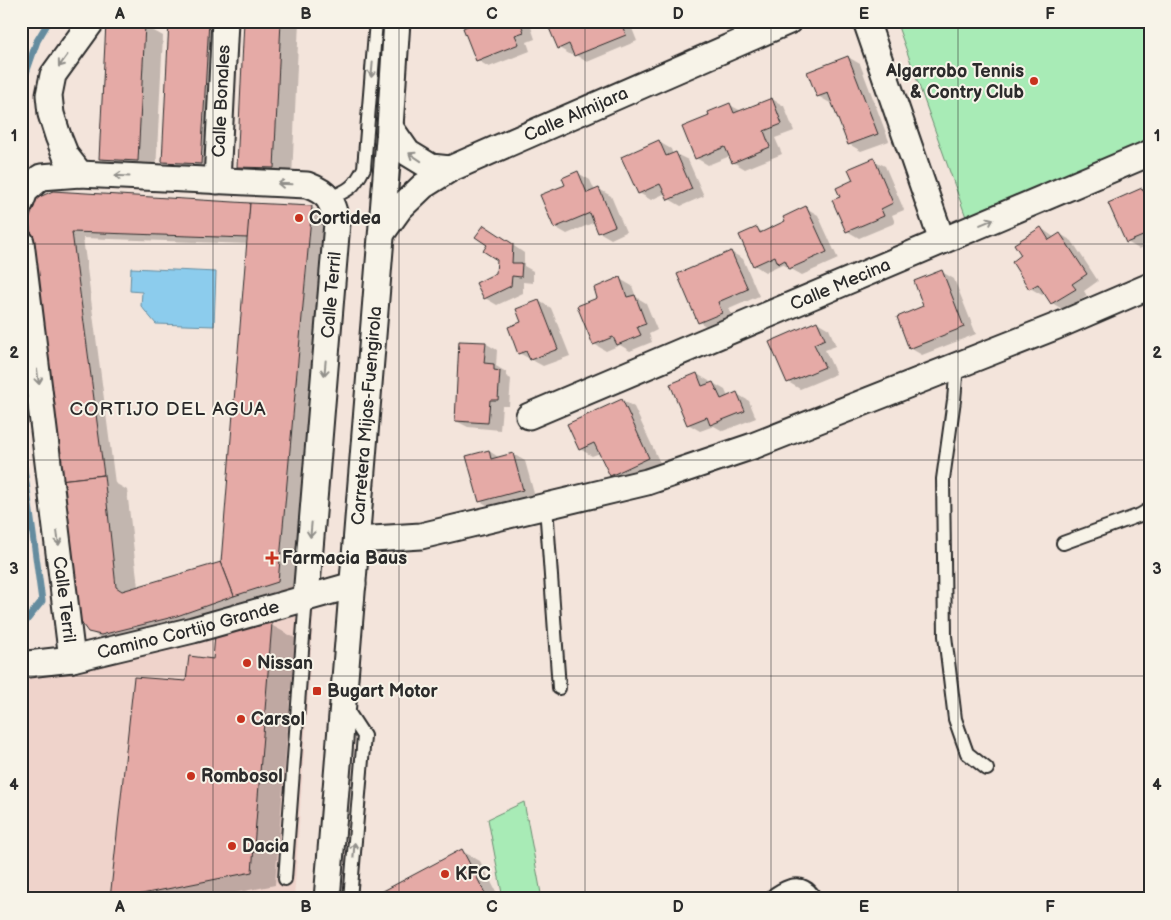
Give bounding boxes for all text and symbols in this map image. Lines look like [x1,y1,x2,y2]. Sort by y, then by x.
text: A [114,5,125,24]
text: B [300,5,312,24]
text: C [486,5,498,24]
text: D [672,5,684,24]
text: E [859,5,869,24]
text: F [1045,5,1055,24]
street label: Calle Bonales [208,44,235,158]
one-way arrow [58,54,68,68]
place label: Algarrobo Tennis & Contry Club [885,61,1024,103]
one-way arrow [368,62,377,78]
marker: Algarrobo Tennis & Contry Club [1028,75,1040,87]
street label: Calle Almijara [521,83,631,146]
text: 1 [11,127,17,146]
text: 1 [1154,127,1160,146]
one-way arrow [408,151,422,161]
one-way arrow [115,172,131,181]
one-way arrow [277,179,293,189]
place label: Cortidea [309,208,381,229]
marker: Cortidea [293,212,305,224]
one-way arrow [979,216,994,226]
street label: Calle Terril [317,251,346,339]
street label: Calle Mecina [787,254,894,315]
street label: Carretera Mijas-Fuengirola [348,305,386,526]
text: 2 [9,344,19,363]
text: 2 [1152,344,1162,363]
one-way arrow [320,359,330,375]
one-way arrow [33,369,43,385]
district label: CORTIJO DEL AGUA [69,398,267,421]
one-way arrow [307,521,316,537]
one-way arrow [53,530,63,546]
place label: Farmacia Baus [282,548,407,569]
marker: Farmacia Baus [266,552,278,564]
street label: Calle Terril [49,555,80,644]
text: 3 [9,560,19,579]
text: 3 [1152,560,1162,579]
street label: Camino Cortijo Grande [95,596,282,664]
place label: Nissan [257,653,313,674]
marker: Nissan [241,657,253,669]
place label: Bugart Motor [327,681,438,702]
marker: Bugart Motor [311,685,323,697]
place label: Carsol [251,709,305,730]
marker: Carsol [235,713,247,725]
place label: Rombosol [201,766,283,787]
marker: Rombosol [185,770,197,782]
text: 4 [9,776,19,795]
text: 4 [1152,776,1162,795]
place label: Dacia [242,836,289,857]
marker: Dacia [226,840,238,852]
one-way arrow [349,842,359,858]
place label: KFC [455,864,491,885]
marker: KFC [439,868,451,880]
text: A [114,898,125,917]
text: B [300,898,312,917]
text: C [486,898,498,917]
text: D [672,898,684,917]
text: E [859,898,869,917]
text: F [1045,898,1055,917]

